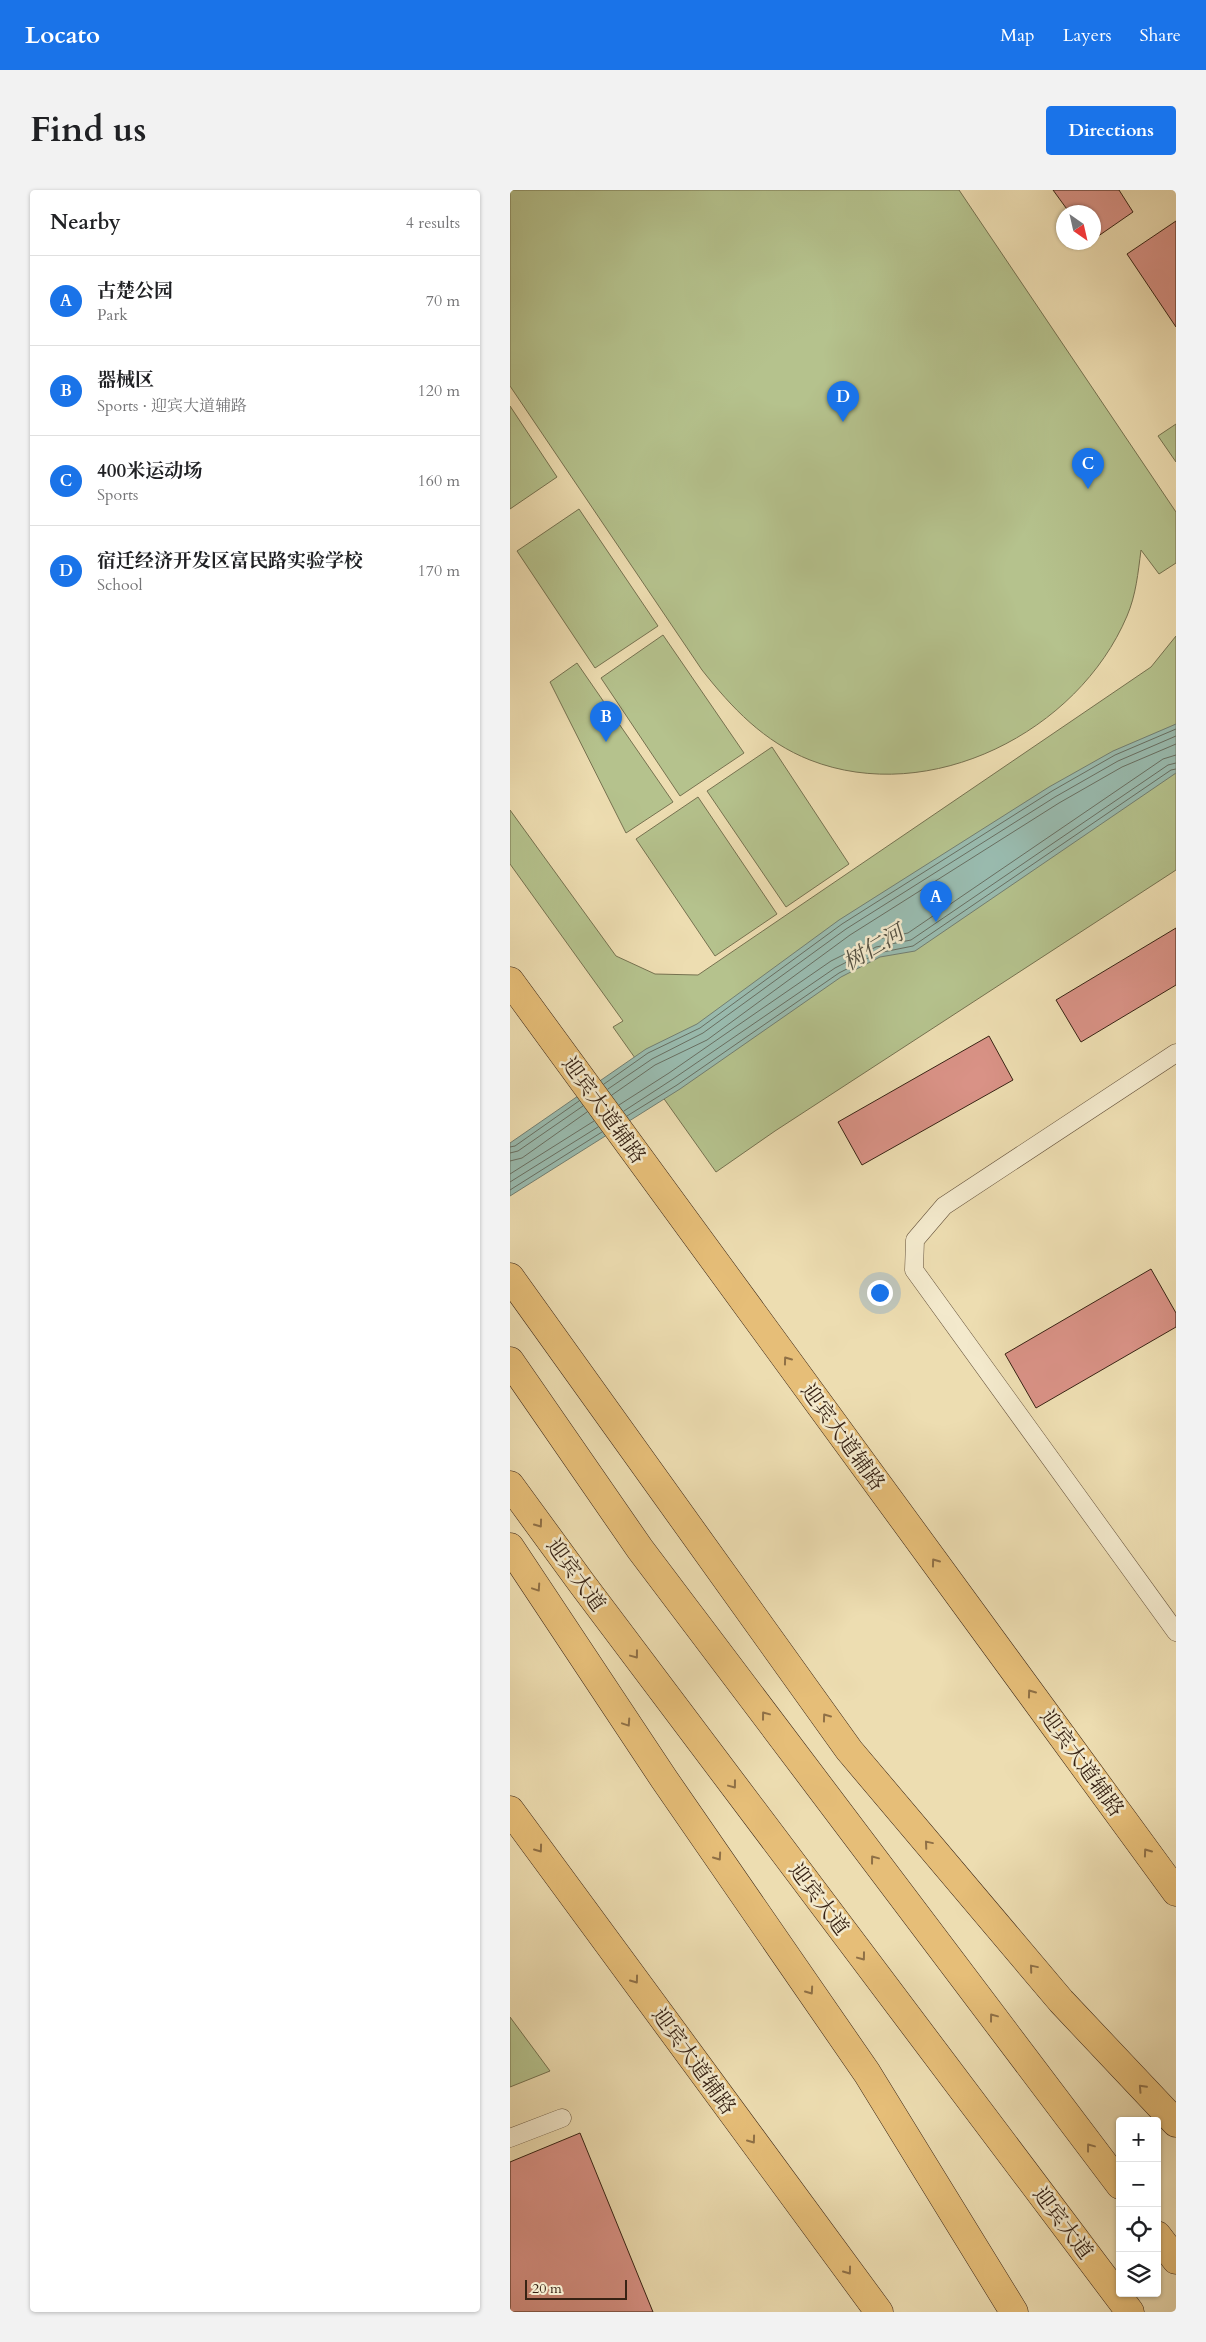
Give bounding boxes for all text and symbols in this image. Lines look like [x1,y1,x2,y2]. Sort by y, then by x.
text: Locato [25,19,100,52]
text: Map [1000,23,1035,48]
text: Layers [1063,23,1112,48]
text: Share [1140,23,1181,48]
text: Find us [30,106,146,154]
button: Directions [1046,106,1176,155]
north arrow [1056,205,1101,250]
text: Nearby [50,208,121,237]
text: 4 results [406,212,460,234]
text: 古楚公园 [97,278,173,304]
text: A [60,290,72,312]
text: 70 m [426,290,460,312]
text: Park [97,304,128,326]
text: 器械区 [97,367,154,393]
text: B [60,380,72,402]
text: 120 m [418,380,460,402]
pin: D [827,381,859,422]
text: Sports · 迎宾大道辅路 [97,395,247,417]
pin: C [1072,448,1104,489]
text: 400米运动场 [97,458,202,484]
text: C [60,470,72,492]
text: 160 m [418,470,460,492]
text: Sports [97,484,138,506]
text: 宿迁经济开发区富民路实验学校 [97,548,363,574]
text: D [59,560,73,582]
text: 170 m [418,560,460,582]
text: School [97,574,142,596]
pin: B [590,701,622,742]
pin: A [920,881,952,922]
water label: 树仁河 [837,916,913,978]
street label: 迎宾大道辅路 [555,1051,652,1170]
your location [867,1280,893,1306]
one-way arrow [784,1356,793,1366]
street label: 迎宾大道辅路 [794,1378,891,1497]
one-way arrow [532,1519,542,1528]
street label: 迎宾大道 [539,1533,612,1618]
one-way arrow [932,1559,940,1568]
one-way arrow [531,1582,540,1591]
one-way arrow [629,1649,638,1659]
one-way arrow [1028,1690,1036,1699]
street label: 迎宾大道辅路 [1033,1704,1130,1823]
one-way arrow [762,1712,771,1721]
one-way arrow [823,1714,832,1723]
one-way arrow [621,1717,630,1727]
one-way arrow [727,1779,736,1789]
one-way arrow [925,1840,934,1849]
one-way arrow [533,1844,542,1853]
one-way arrow [1144,1848,1153,1858]
one-way arrow [712,1852,721,1861]
one-way arrow [871,1856,879,1865]
street label: 迎宾大道 [782,1857,855,1942]
one-way arrow [857,1951,865,1960]
one-way arrow [1030,1965,1038,1974]
one-way arrow [629,1974,638,1984]
one-way arrow [804,1985,813,1995]
street label: 迎宾大道辅路 [645,2002,742,2121]
one-way arrow [990,2014,998,2023]
one-way arrow [1139,2084,1148,2093]
map controls [1116,2117,1161,2297]
button: + [1116,2117,1161,2162]
one-way arrow [746,2134,755,2144]
one-way arrow [1088,2144,1096,2153]
button: − [1116,2162,1161,2207]
street label: 迎宾大道 [1026,2181,1099,2266]
button: locate [1116,2207,1161,2252]
button: layers [1116,2252,1161,2297]
one-way arrow [842,2265,851,2274]
scale bar [525,2277,628,2300]
text: 20 m [532,2279,562,2298]

